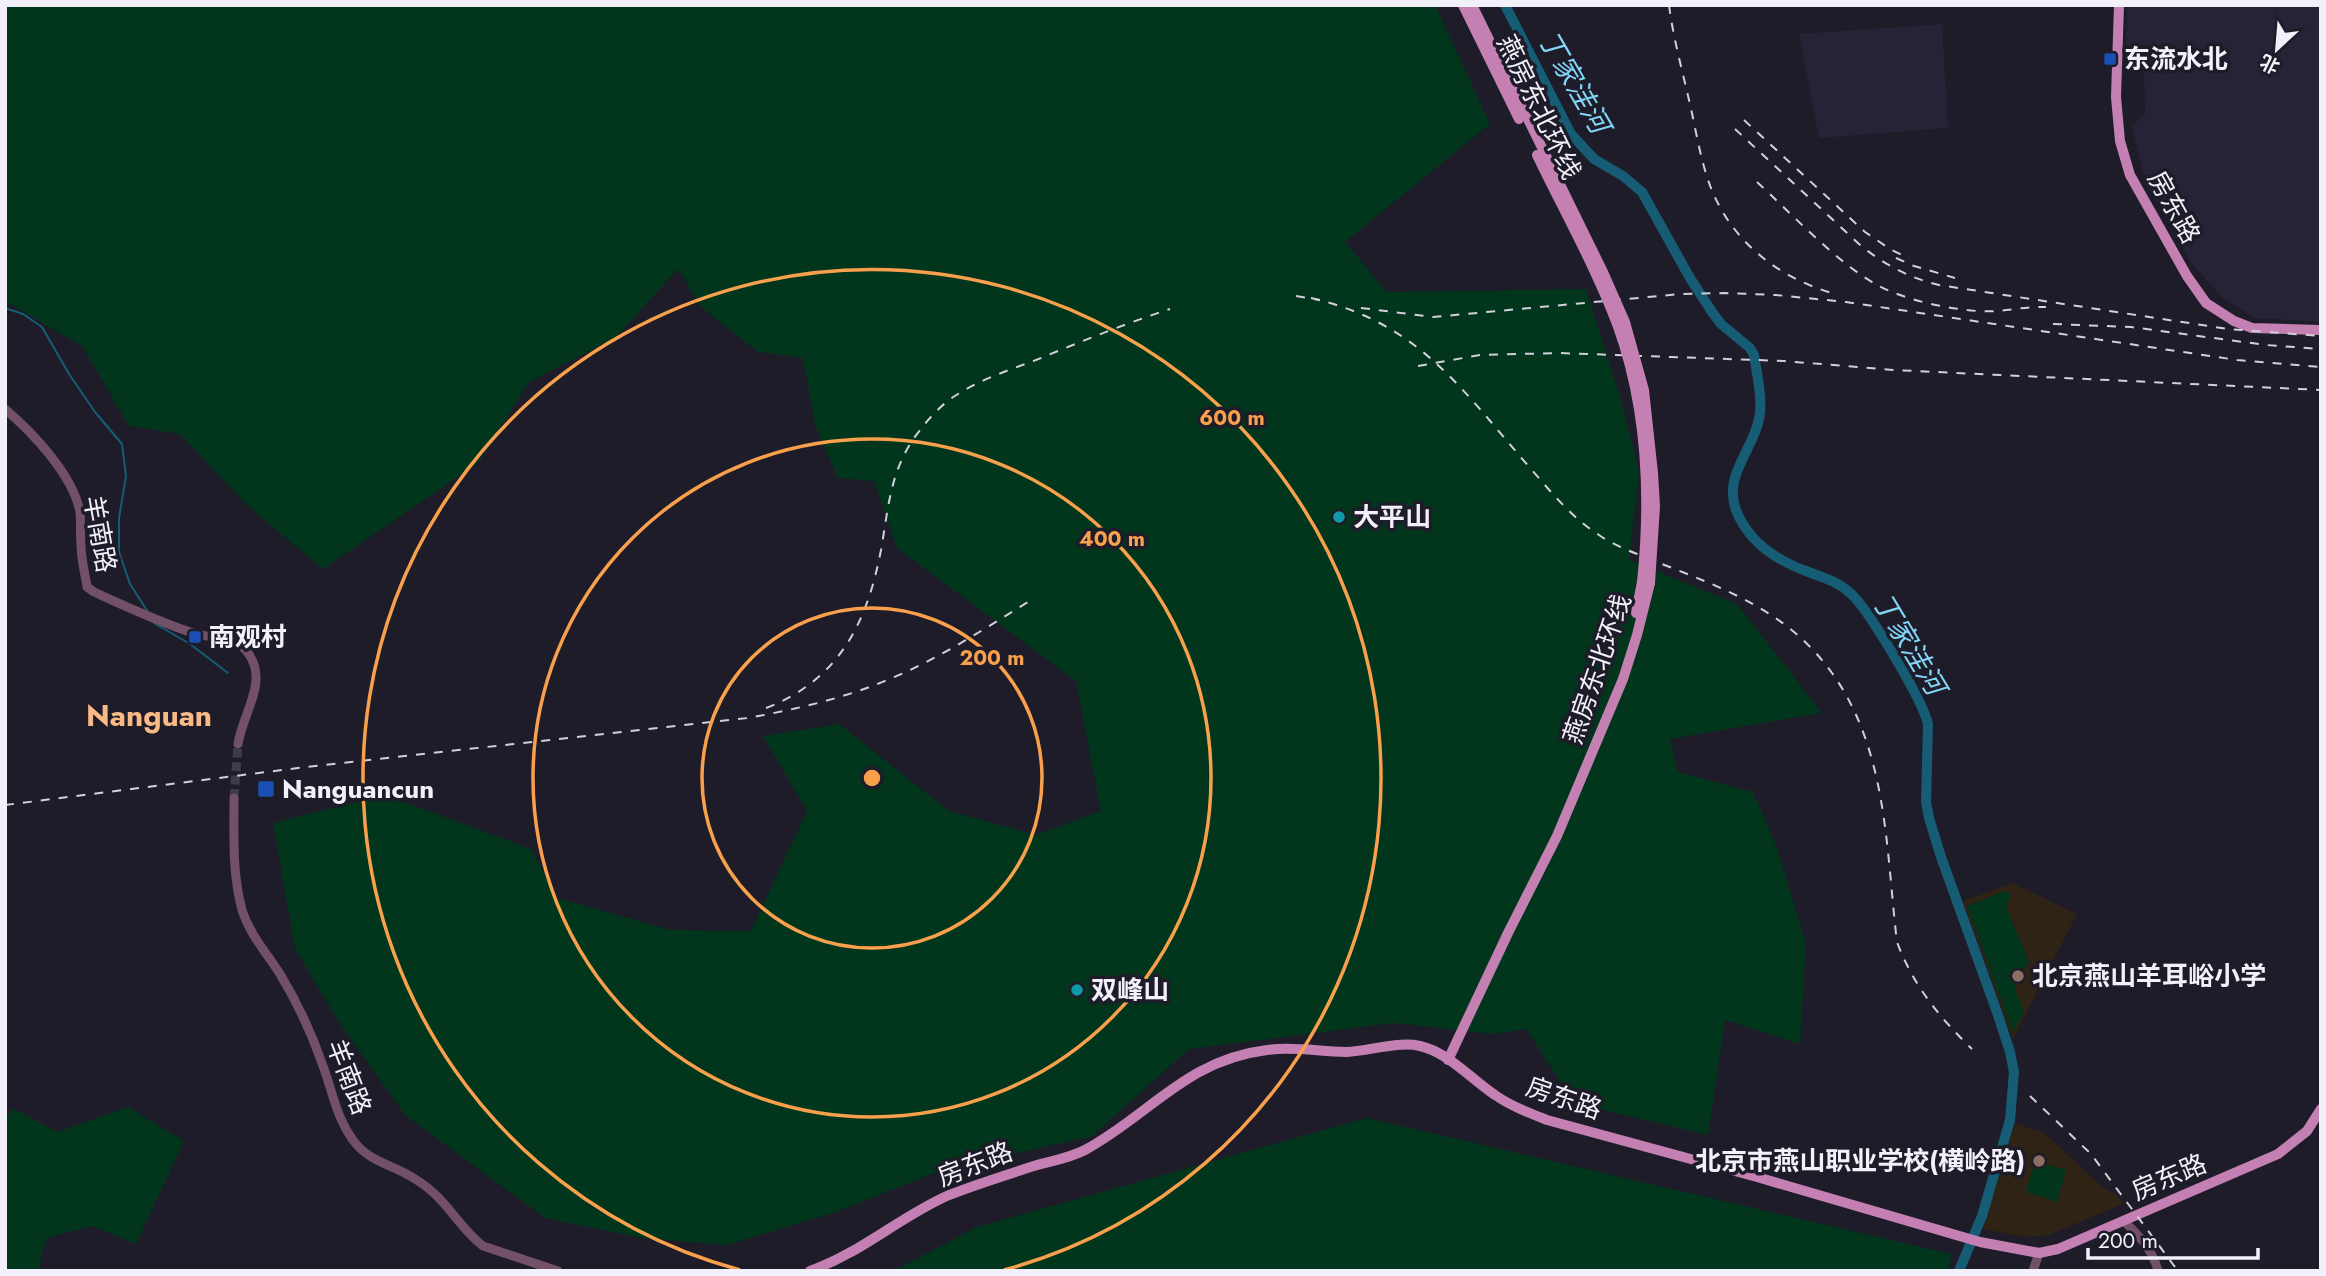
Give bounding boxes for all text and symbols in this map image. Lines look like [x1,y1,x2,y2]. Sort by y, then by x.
north arrow [2242,14,2312,84]
water label: 丁家洼河 [1528,23,1622,145]
street label: 燕房东北环线 [1488,29,1590,185]
place label: 东流水北 [2124,40,2228,78]
text: 北 [2255,48,2284,80]
marker: 东流水北 [2102,51,2118,67]
street label: 房东路 [2138,164,2210,250]
text: 600 m [1199,403,1265,433]
street label: 羊南路 [75,492,125,576]
place label: 大平山 [1353,498,1431,536]
marker: 大平山 [1331,509,1347,525]
text: 400 m [1079,524,1145,554]
water label: 丁家洼河 [1863,585,1958,707]
street label: 燕房东北环线 [1554,589,1640,749]
place label: 南观村 [209,618,287,656]
marker: 南观村 [187,629,203,645]
text: 200 m [959,643,1025,673]
district label: Nanguan [86,694,212,737]
centre of rings [860,766,884,790]
place label: Nanguancun [282,770,434,808]
marker: Nanguancun [256,779,276,799]
place label: 北京燕山羊耳峪小学 [2032,957,2266,995]
marker: 北京燕山羊耳峪小学 [2010,968,2026,984]
place label: 双峰山 [1091,971,1169,1009]
marker: 双峰山 [1069,982,1085,998]
street label: 羊南路 [317,1034,381,1120]
street label: 房东路 [1521,1067,1607,1129]
street label: 房东路 [932,1132,1018,1196]
place label: 北京市燕山职业学校(横岭路) [1695,1142,2025,1180]
street label: 房东路 [2126,1144,2212,1210]
marker: 北京市燕山职业学校(横岭路) [2031,1153,2047,1169]
scale bar [2088,1216,2258,1260]
text: 200 m [2098,1226,2158,1256]

